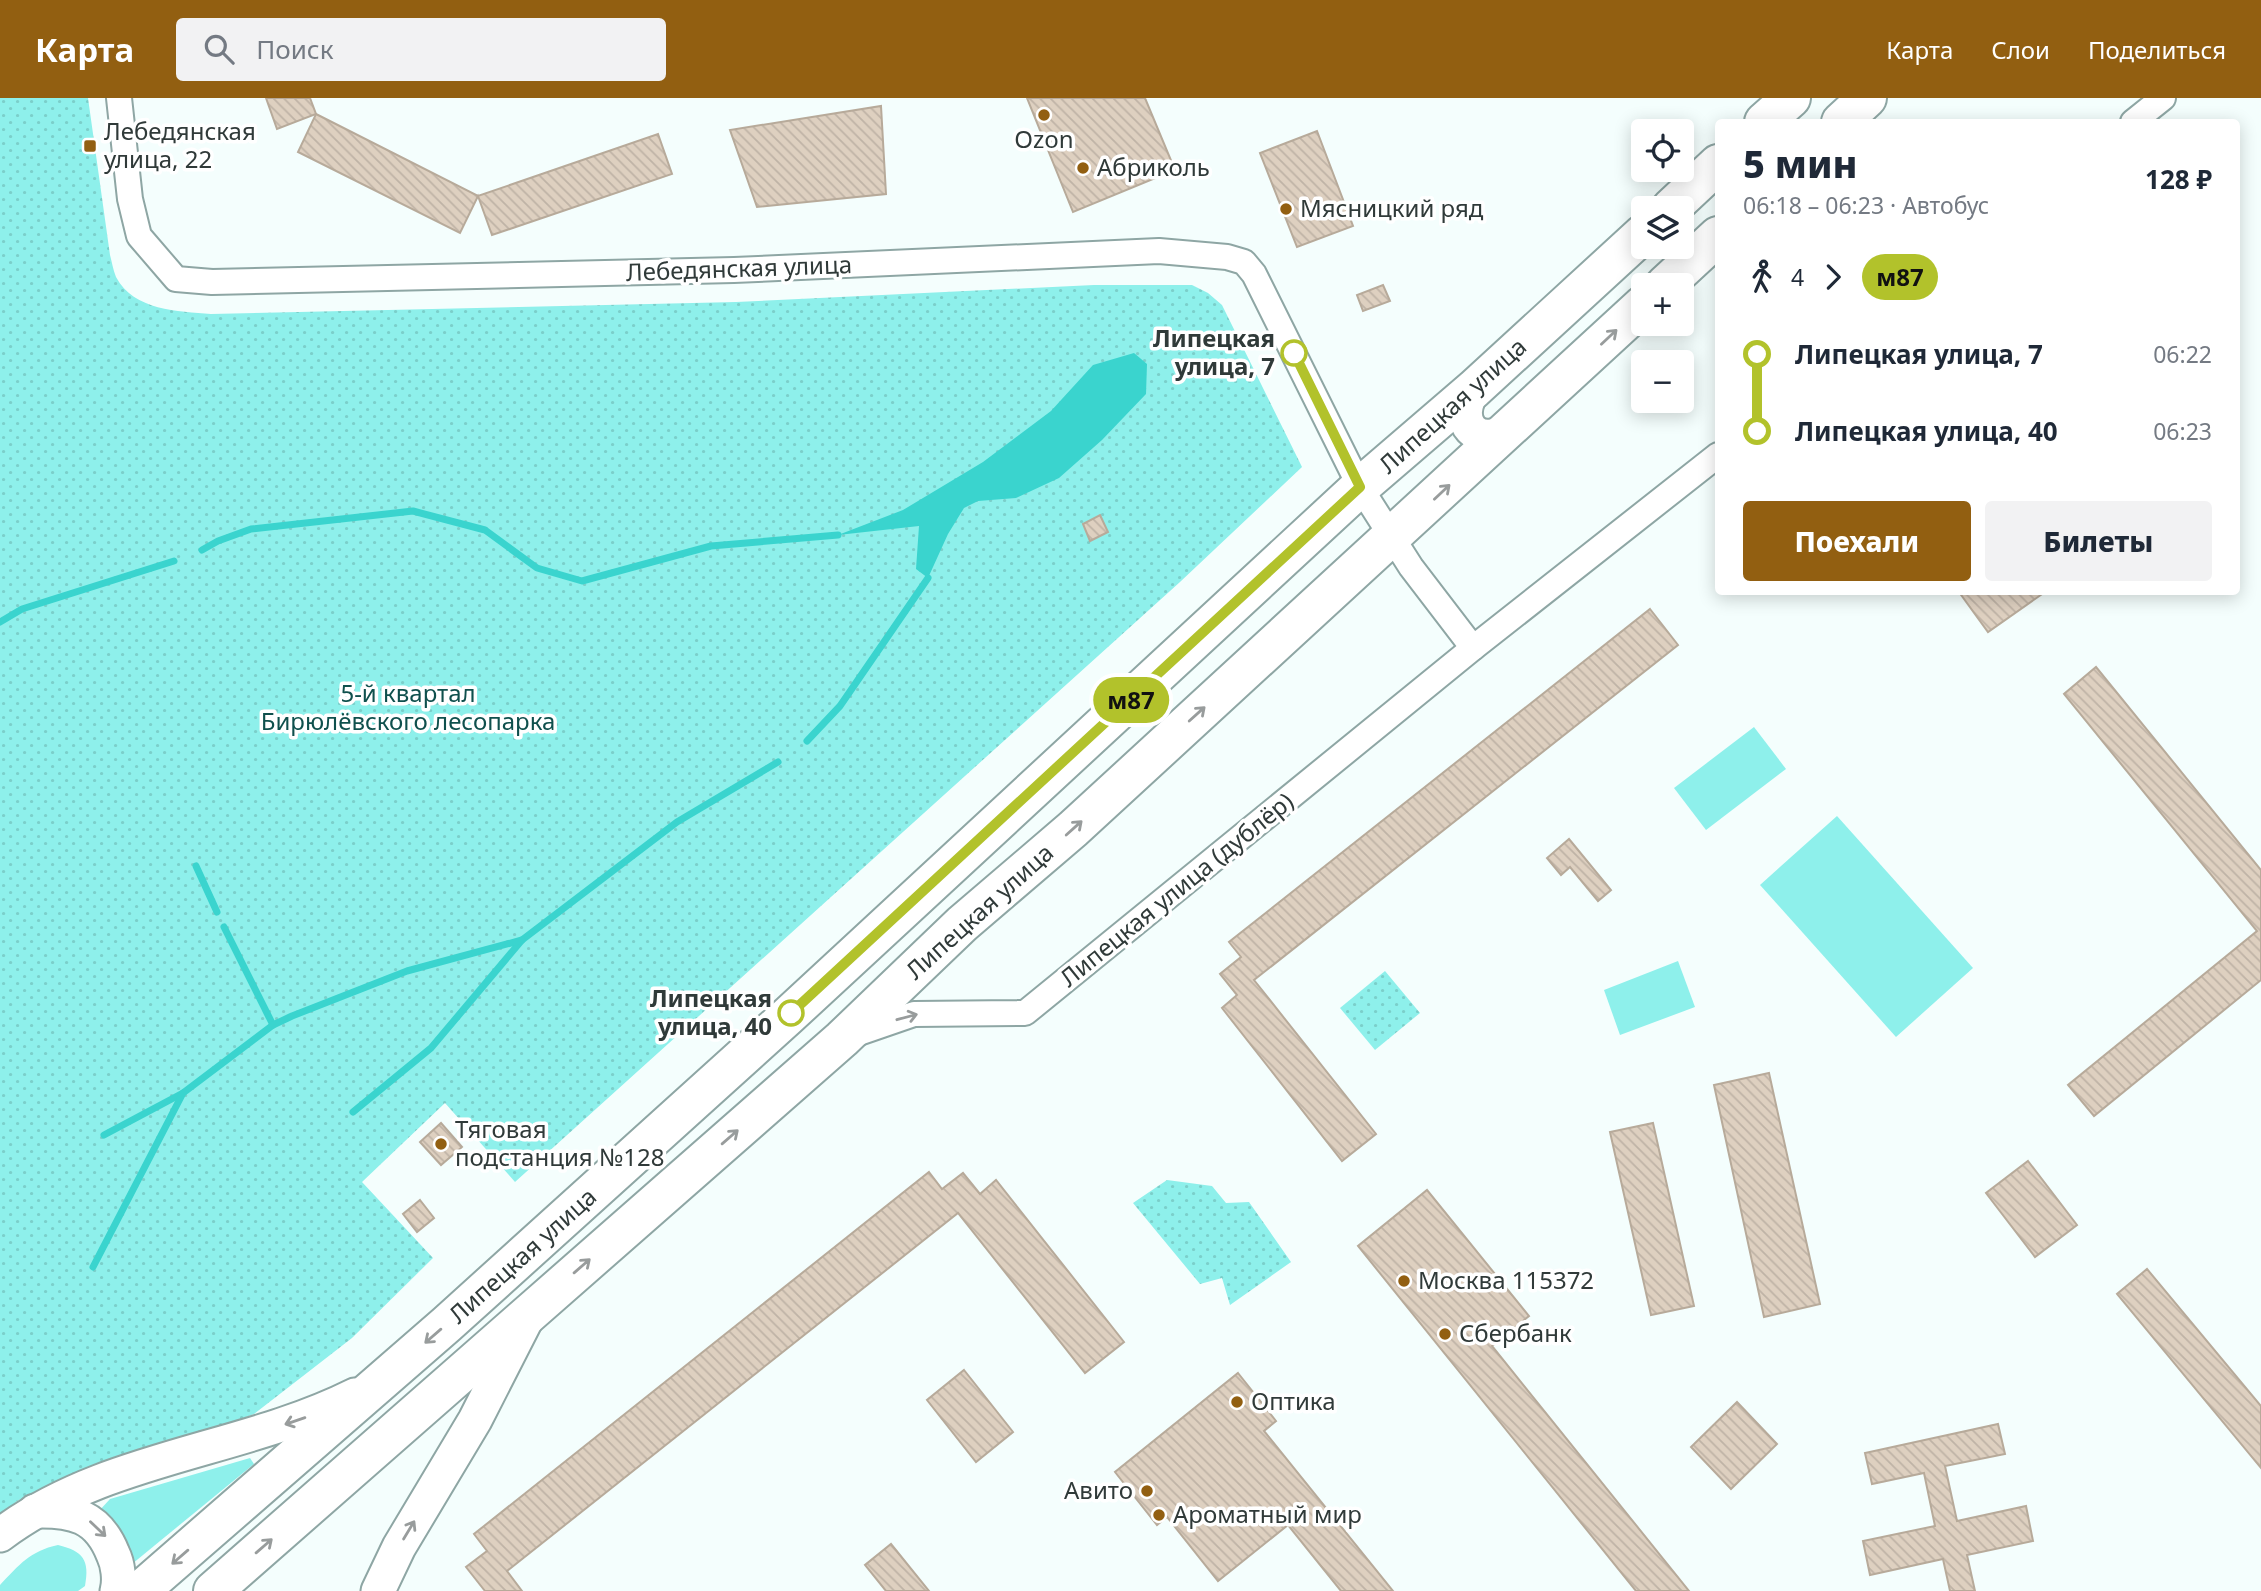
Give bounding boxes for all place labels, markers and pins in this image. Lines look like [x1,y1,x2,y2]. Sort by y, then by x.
marker: Ozon [1036,107,1052,123]
place label: Лебедянская улица, 22 [104,114,256,175]
place label: Ozon [1014,122,1074,155]
marker: Лебедянская улица, 22 [82,138,98,154]
place label: Абриколь [1097,150,1210,183]
marker: Абриколь [1075,160,1091,176]
place label: Мясницкий ряд [1300,191,1484,224]
marker: Мясницкий ряд [1278,201,1294,217]
place label: Липецкая улица, 7 [1153,321,1275,382]
marker: Липецкая улица, 7 [1281,340,1307,366]
place label: Липецкая улица, 40 [650,981,772,1042]
marker: Липецкая улица, 40 [778,1000,804,1026]
place label: Тяговая подстанция №128 [455,1112,665,1173]
marker: Тяговая подстанция №128 [433,1136,449,1152]
place label: Москва 115372 [1418,1263,1594,1296]
marker: Москва 115372 [1396,1273,1412,1289]
place label: Сбербанк [1459,1316,1572,1349]
marker: Сбербанк [1437,1326,1453,1342]
place label: Оптика [1251,1384,1335,1417]
marker: Оптика [1229,1394,1245,1410]
place label: Авито [1064,1473,1133,1506]
marker: Авито [1139,1483,1155,1499]
place label: Ароматный мир [1173,1497,1362,1530]
marker: Ароматный мир [1151,1507,1167,1523]

